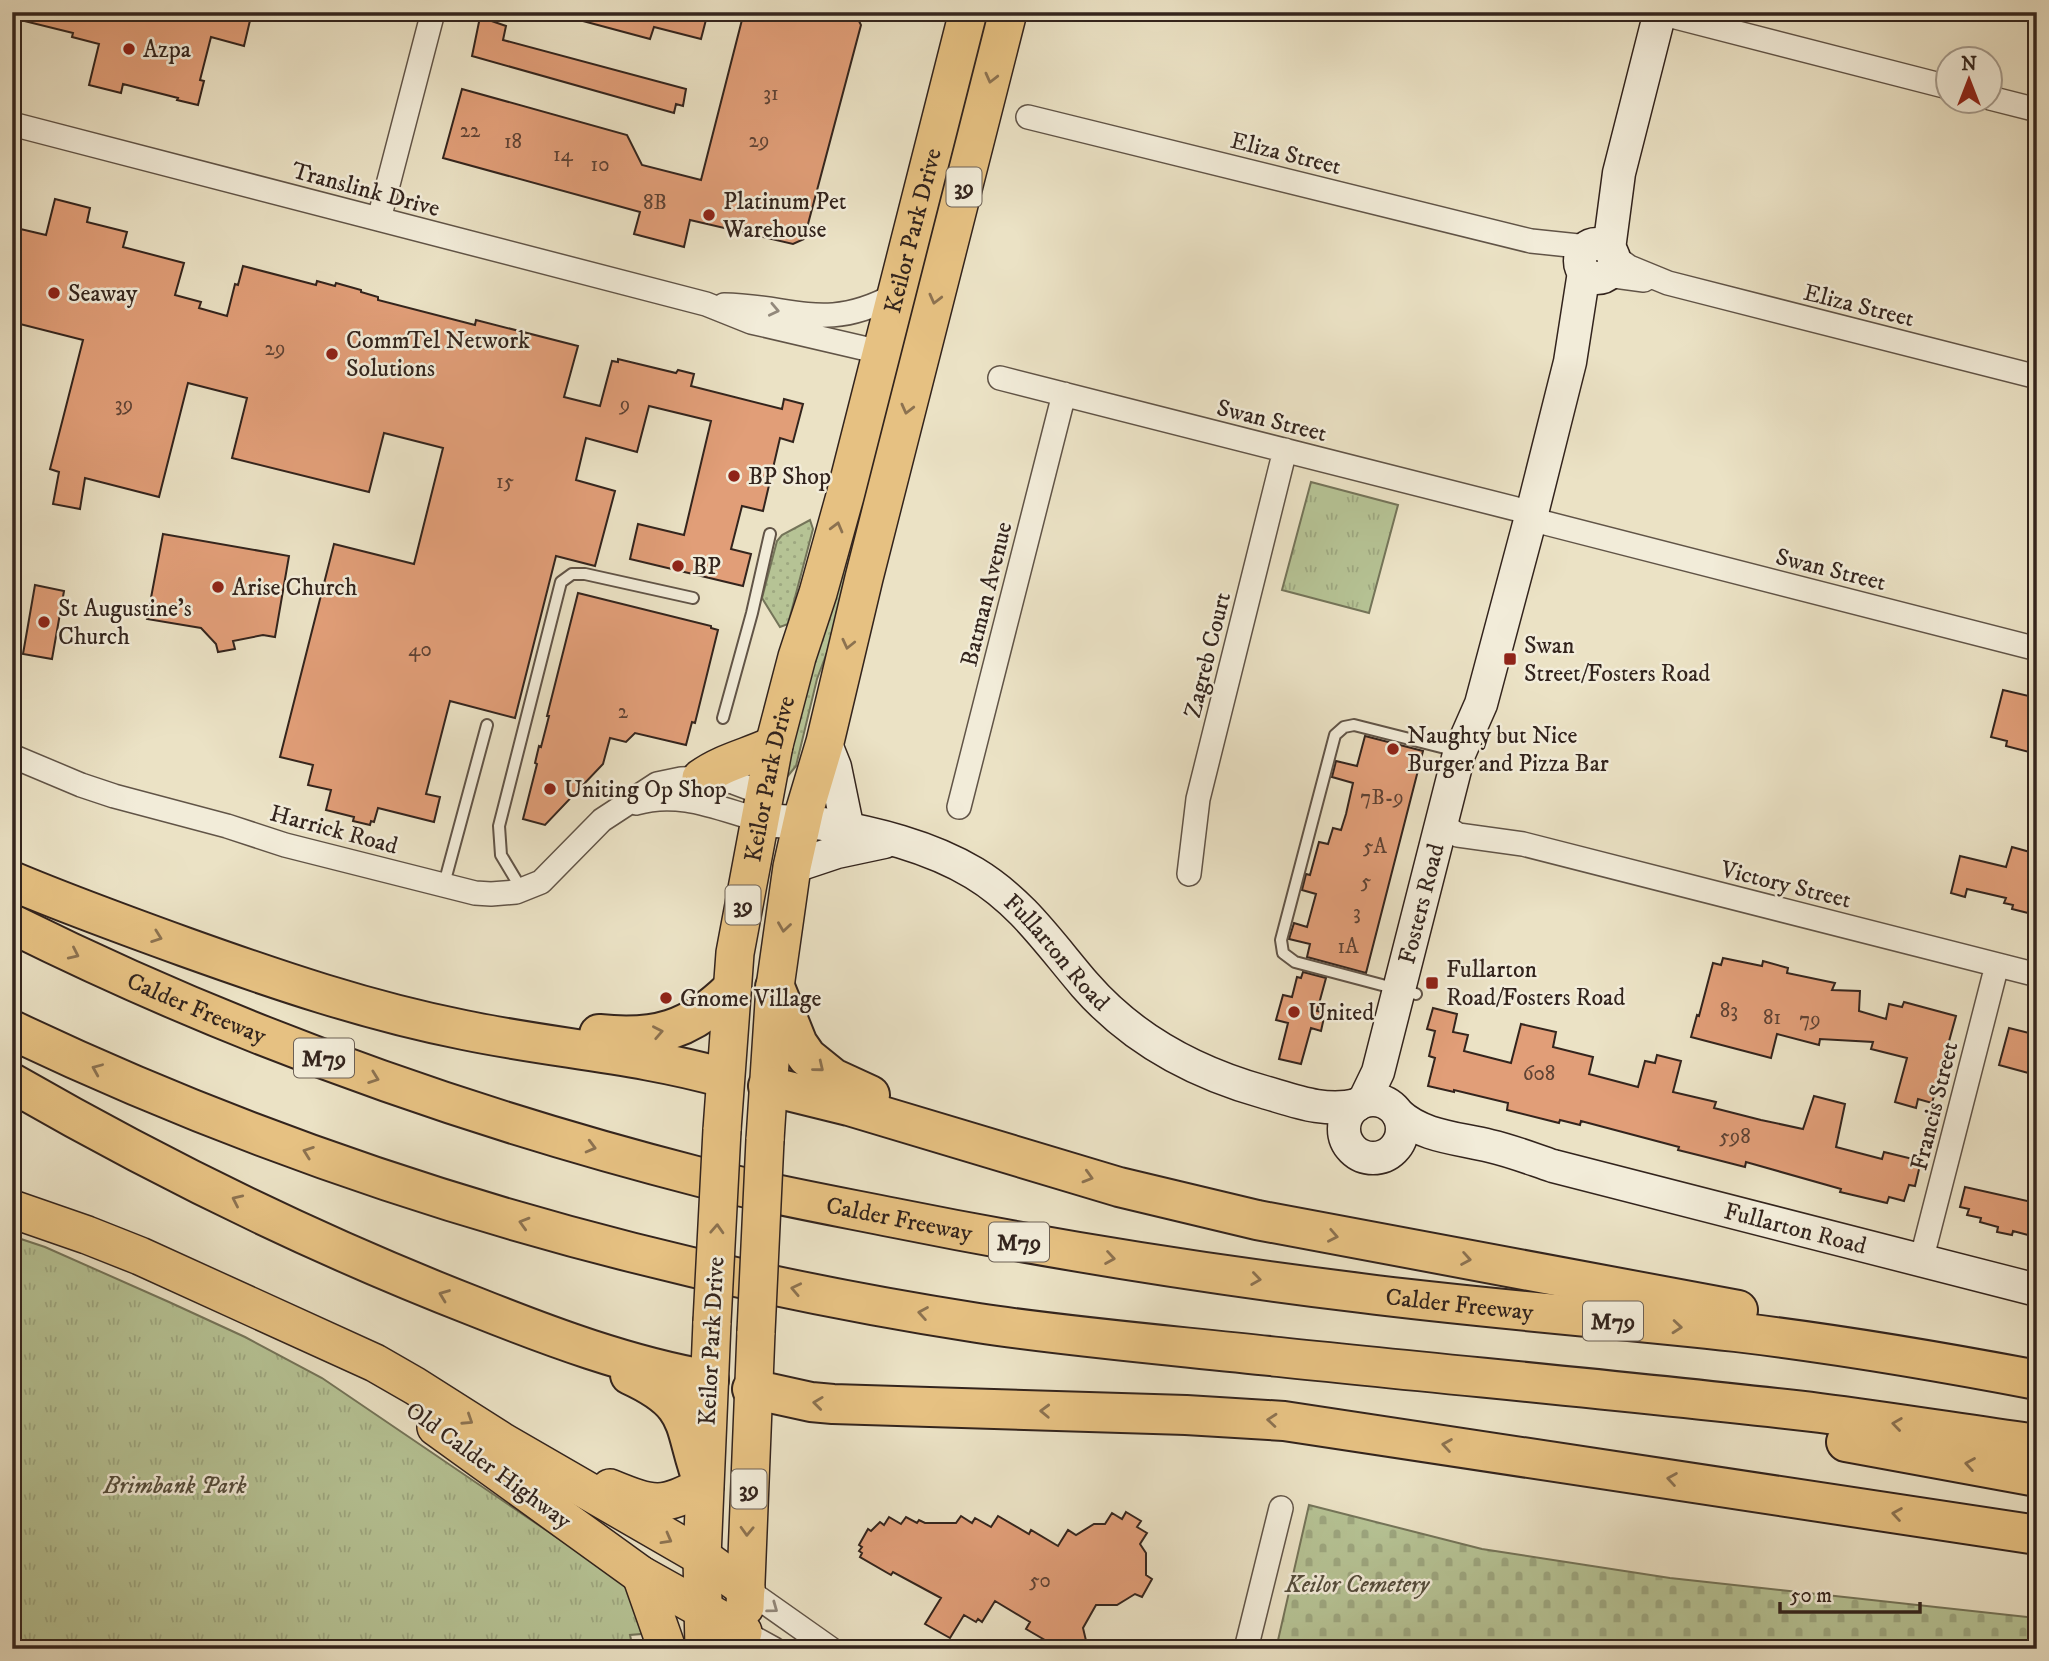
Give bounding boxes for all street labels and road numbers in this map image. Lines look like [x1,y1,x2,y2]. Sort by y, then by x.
street label: Eliza Street [1227,126,1344,182]
street label: Keilor Park Drive [878,145,949,316]
street label: Translink Drive [289,156,443,224]
road number: 39 [946,168,982,206]
street label: Eliza Street [1800,278,1917,334]
street label: Swan Street [1214,393,1330,449]
street label: Batman Avenue [954,519,1019,670]
street label: Swan Street [1773,542,1889,598]
street label: Zagreb Court [1178,589,1238,721]
street label: Keilor Park Drive [738,693,802,865]
street label: Harrick Road [266,798,401,861]
street label: Fosters Road [1392,840,1452,967]
street label: Victory Street [1717,854,1854,916]
road number: 39 [726,885,760,924]
street label: Fullarton Road [997,888,1115,1018]
street label: Calder Freeway [122,966,271,1052]
road number: M79 [294,1038,354,1078]
street label: Francis Street [1905,1038,1966,1174]
street label: Calder Freeway [823,1191,975,1249]
street label: Fullarton Road [1721,1196,1870,1262]
road number: M79 [989,1222,1049,1261]
street label: Keilor Park Drive [693,1256,731,1426]
street label: Calder Freeway [1384,1282,1535,1328]
road number: M79 [1583,1302,1643,1340]
street label: Old Calder Highway [400,1396,578,1536]
road number: 39 [732,1470,766,1508]

